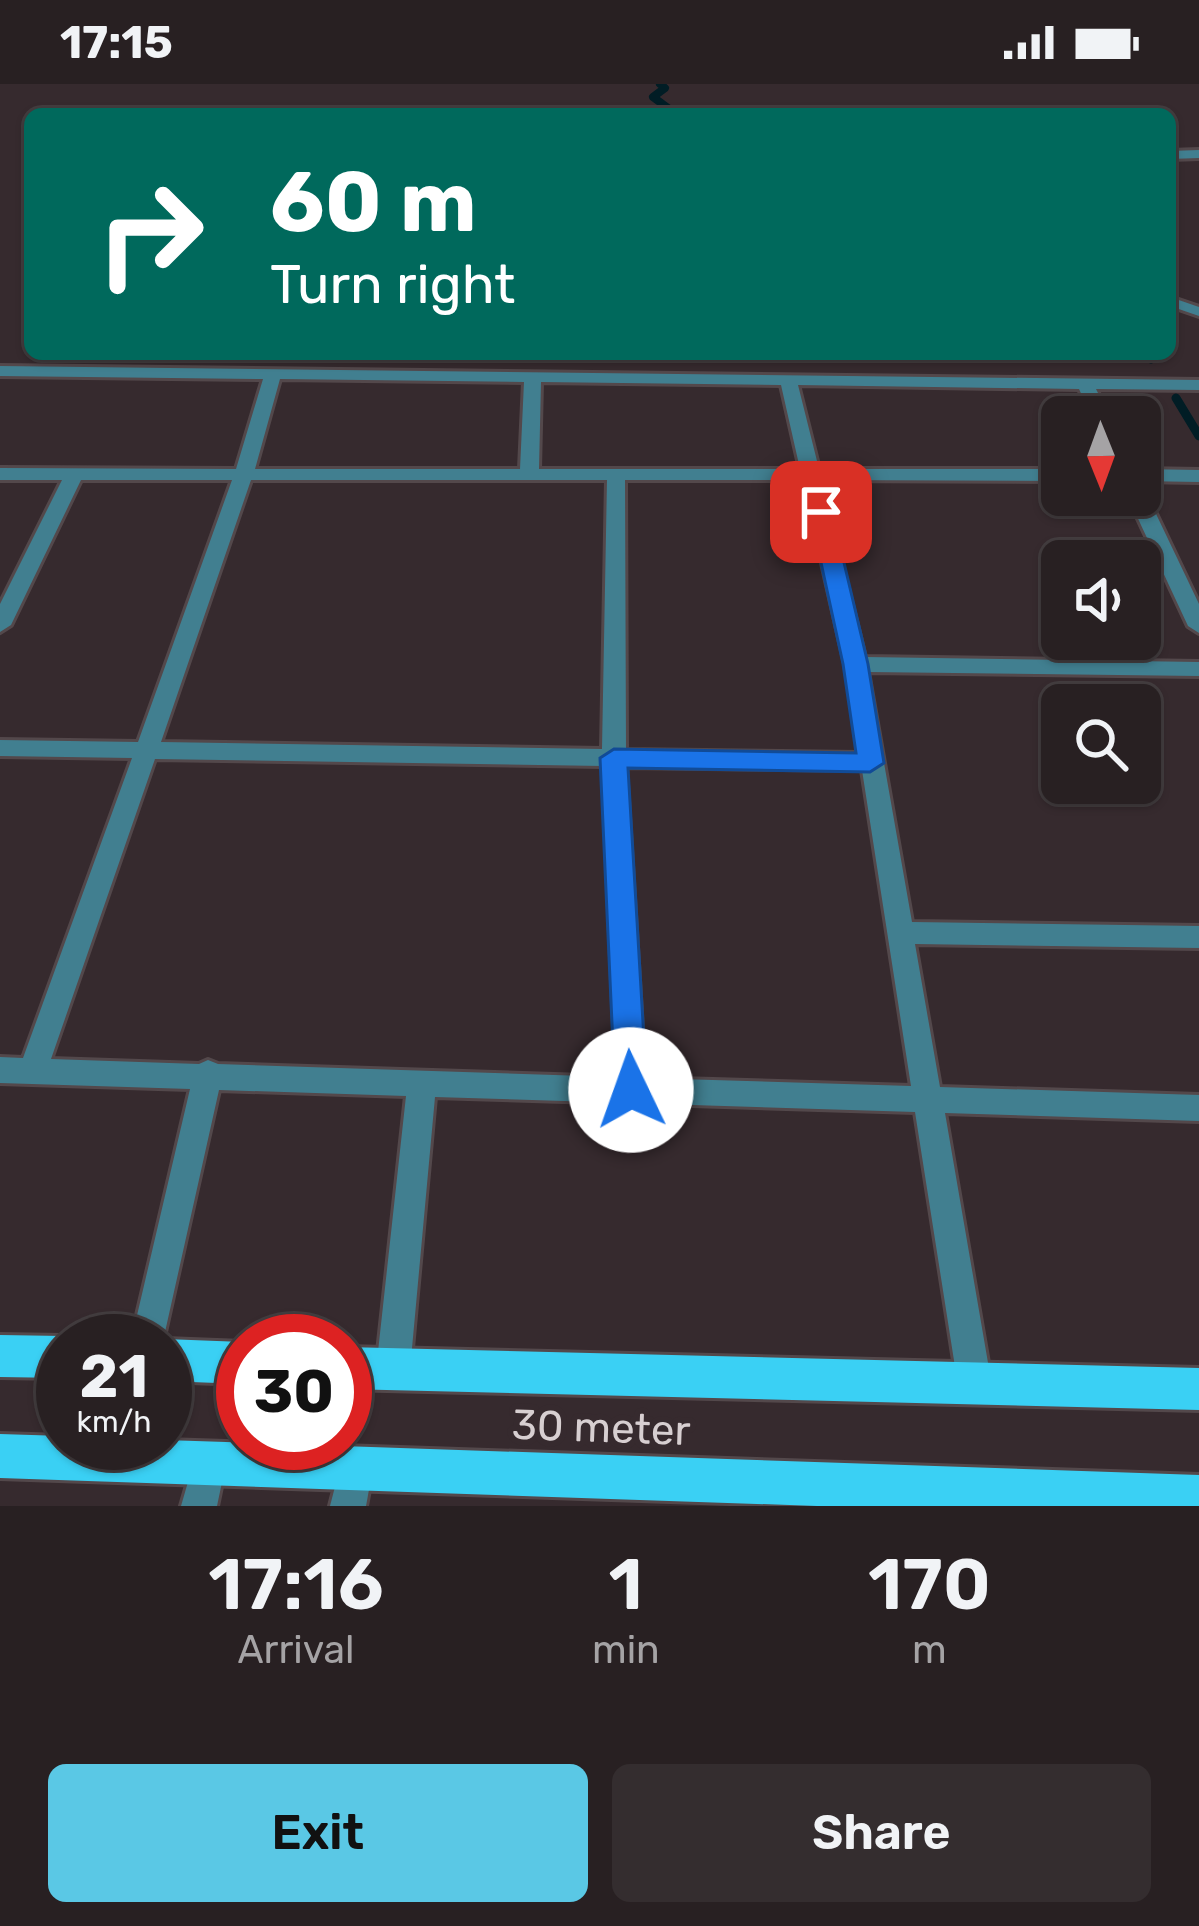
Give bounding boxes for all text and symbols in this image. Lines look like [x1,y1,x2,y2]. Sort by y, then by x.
text: 17:15 [60,16,173,69]
text: 60 m [270,152,477,252]
icon: right [72,156,228,312]
text: Turn right [270,253,515,317]
north arrow [1041,396,1161,516]
map controls [1041,396,1161,804]
pin [770,461,872,563]
icon: arrive [788,479,854,545]
button: sound [1041,540,1161,660]
button: search [1041,684,1161,804]
position arrow [568,1027,694,1153]
speed limit sign: 30 [216,1314,372,1470]
text: 21 [80,1341,148,1412]
street label: 30 meter [511,1400,691,1456]
text: km/h [77,1404,151,1440]
text: 17:16 [208,1542,384,1627]
text: 1 [609,1542,643,1627]
text: 170 [868,1542,991,1627]
text: Arrival [237,1627,355,1673]
text: min [592,1627,660,1673]
text: m [912,1627,947,1673]
button: Exit [48,1764,588,1902]
button: Share [612,1764,1151,1902]

